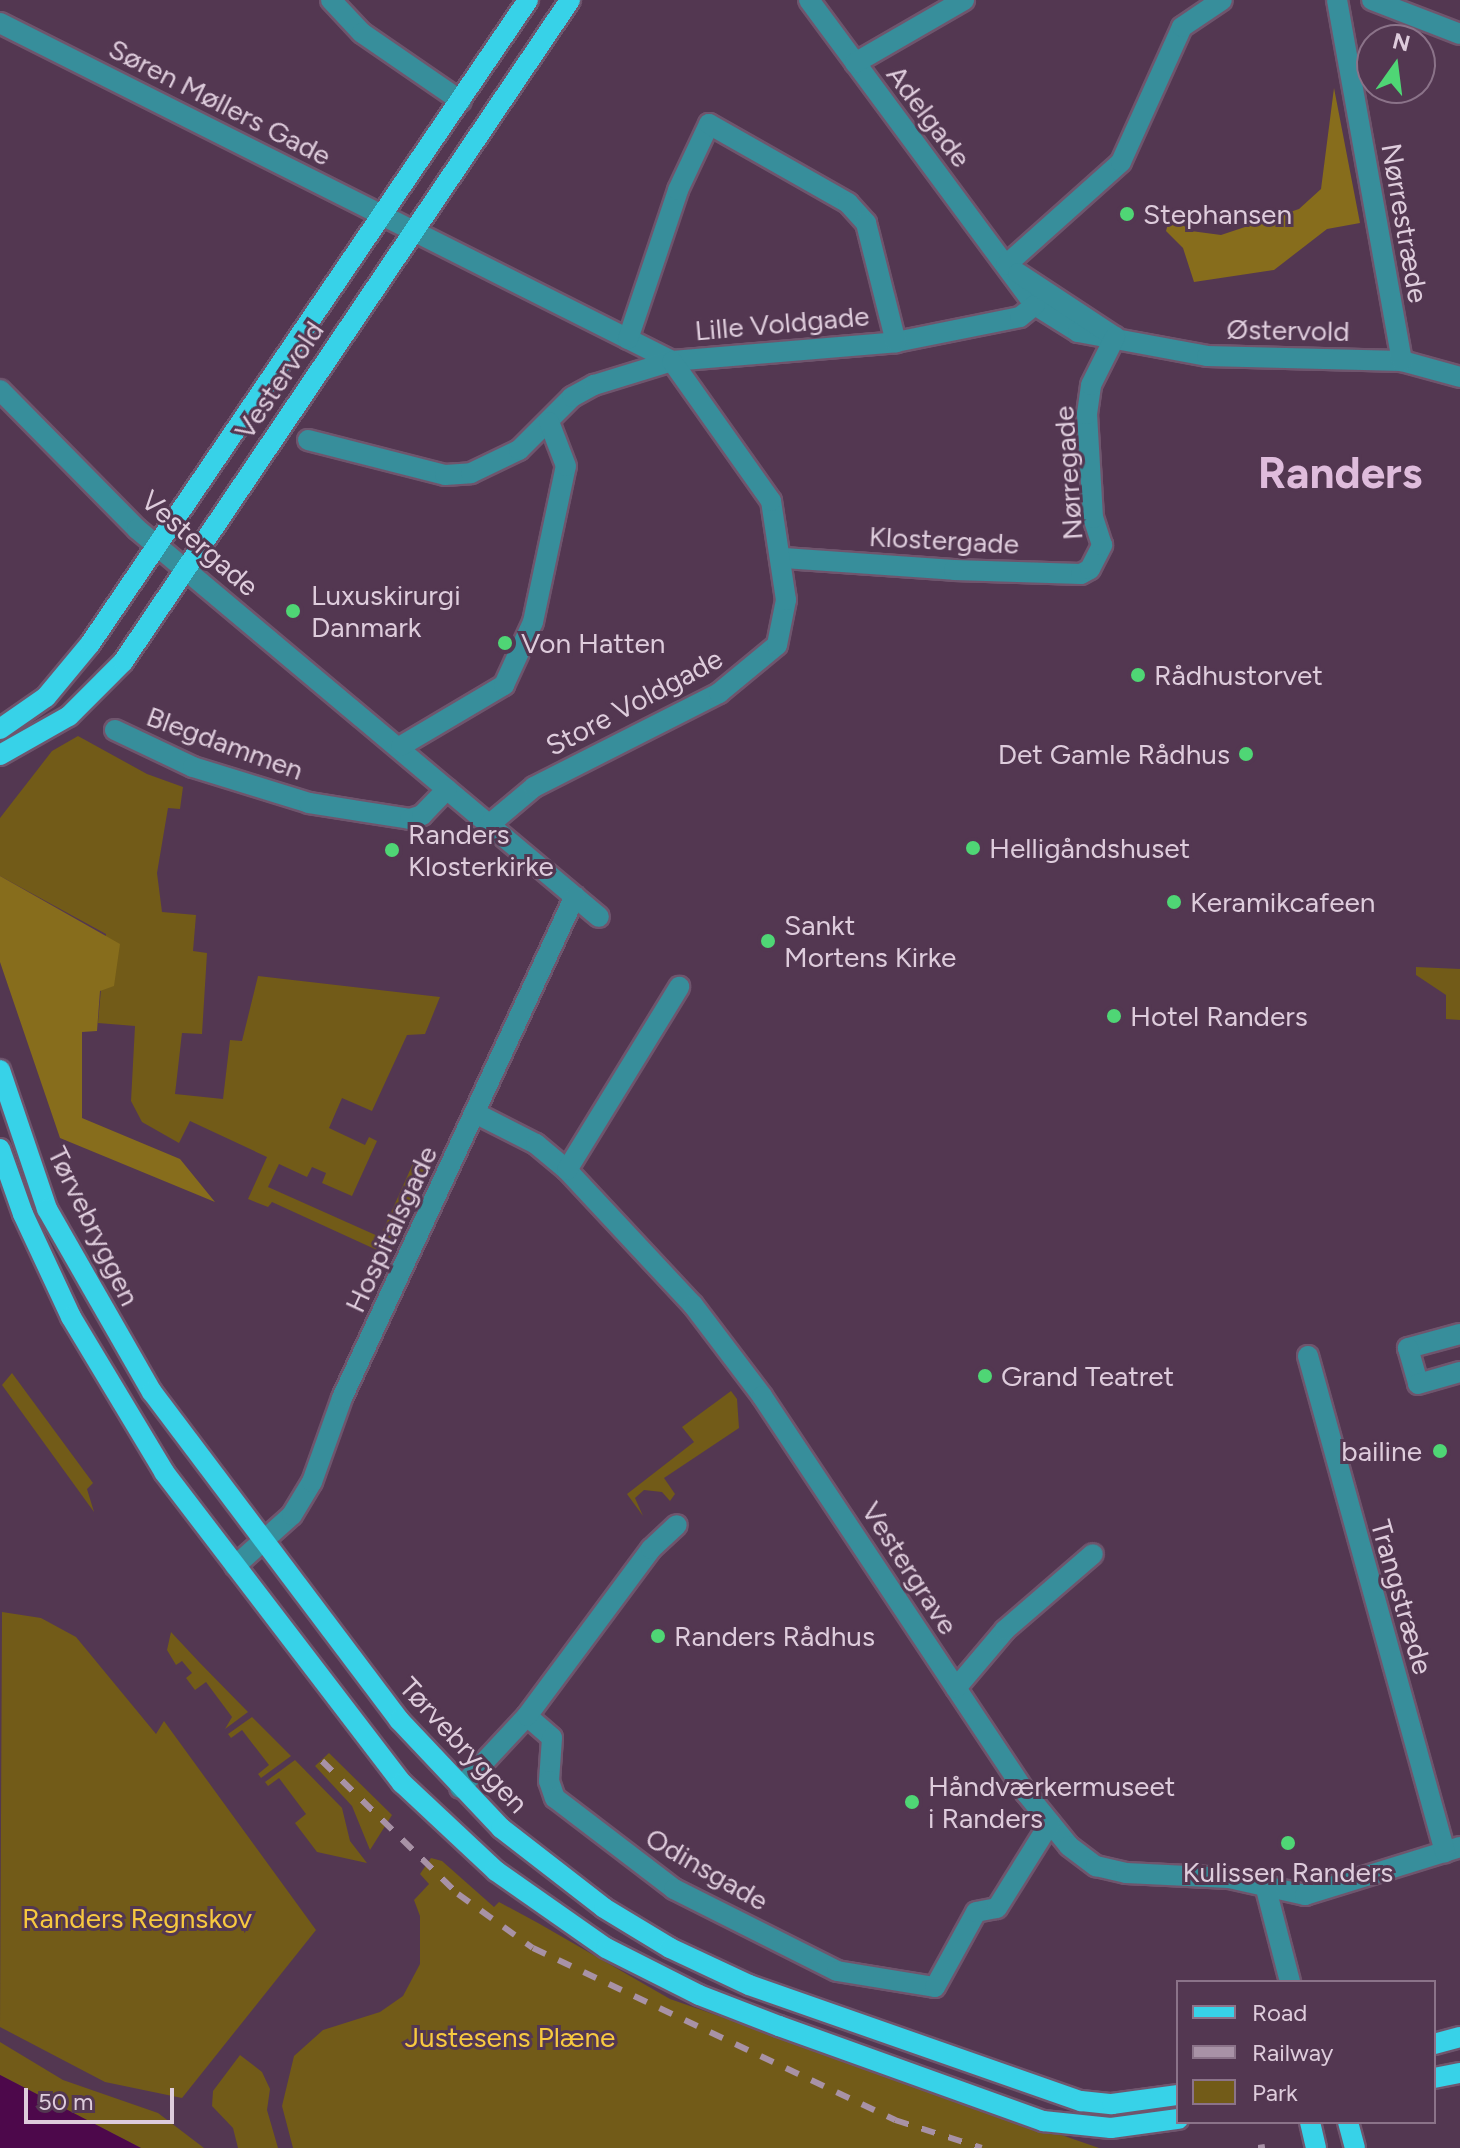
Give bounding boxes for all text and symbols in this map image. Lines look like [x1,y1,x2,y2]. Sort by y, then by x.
north arrow [1356,24,1436,104]
text: N [1390,27,1413,57]
street label: Søren Møllers Gade [103,31,337,173]
street label: Adelgade [880,58,978,174]
street label: Nørrestræde [1374,141,1436,305]
place label: Stephansen [1143,197,1292,231]
marker: Stephansen [1118,205,1136,223]
street label: Lille Voldgade [693,299,871,347]
street label: Østervold [1226,312,1350,348]
street label: Vestervold [227,315,331,445]
street label: Nørregade [1047,405,1089,541]
district label: Randers [1258,447,1422,499]
street label: Vestergade [135,483,265,603]
street label: Klostergade [868,519,1020,561]
place label: Luxuskirurgi Danmark [311,578,461,644]
marker: Luxuskirurgi Danmark [282,600,304,622]
place label: Von Hatten [521,626,665,660]
marker: Von Hatten [496,634,514,652]
street label: Store Voldgade [540,641,728,763]
place label: Rådhustorvet [1154,658,1323,692]
marker: Rådhustorvet [1129,666,1147,684]
street label: Blegdammen [142,699,308,787]
place label: Det Gamle Rådhus [998,737,1230,771]
marker: Det Gamle Rådhus [1237,745,1255,763]
place label: Randers Klosterkirke [408,817,554,883]
place label: Helligåndshuset [989,831,1190,865]
marker: Helligåndshuset [964,839,982,857]
marker: Randers Klosterkirke [383,841,401,859]
place label: Keramikcafeen [1190,885,1375,919]
marker: Keramikcafeen [1165,893,1183,911]
place label: Sankt Mortens Kirke [784,908,956,974]
marker: Sankt Mortens Kirke [759,932,777,950]
place label: Hotel Randers [1130,999,1308,1033]
marker: Hotel Randers [1105,1007,1123,1025]
street label: Hospitalsgade [338,1140,444,1318]
street label: Tørvebryggen [41,1141,147,1311]
place label: Grand Teatret [1001,1359,1174,1393]
marker: Grand Teatret [976,1367,994,1385]
place label: bailine [1341,1434,1422,1468]
marker: bailine [1429,1440,1451,1462]
street label: Vestergrave [855,1495,965,1641]
street label: Trangstræde [1364,1516,1440,1678]
place label: Randers Rådhus [674,1619,875,1653]
marker: Randers Rådhus [649,1627,667,1645]
street label: Tørvebryggen [393,1670,535,1820]
place label: Håndværkermuseet i Randers [928,1769,1175,1835]
marker: Håndværkermuseet i Randers [903,1793,921,1811]
street label: Odinsgade [640,1821,774,1917]
marker: Kulissen Randers [1279,1834,1297,1852]
place label: Kulissen Randers [1183,1855,1393,1889]
park label: Randers Regnskov [22,1901,252,1935]
legend [1176,1980,1436,2124]
text: Road [1252,1998,1307,2027]
park label: Justesens Plæne [405,2020,615,2054]
text: Railway [1252,2038,1333,2067]
scale bar [28,2072,178,2122]
text: Park [1252,2078,1298,2107]
text: 50 m [38,2087,94,2116]

